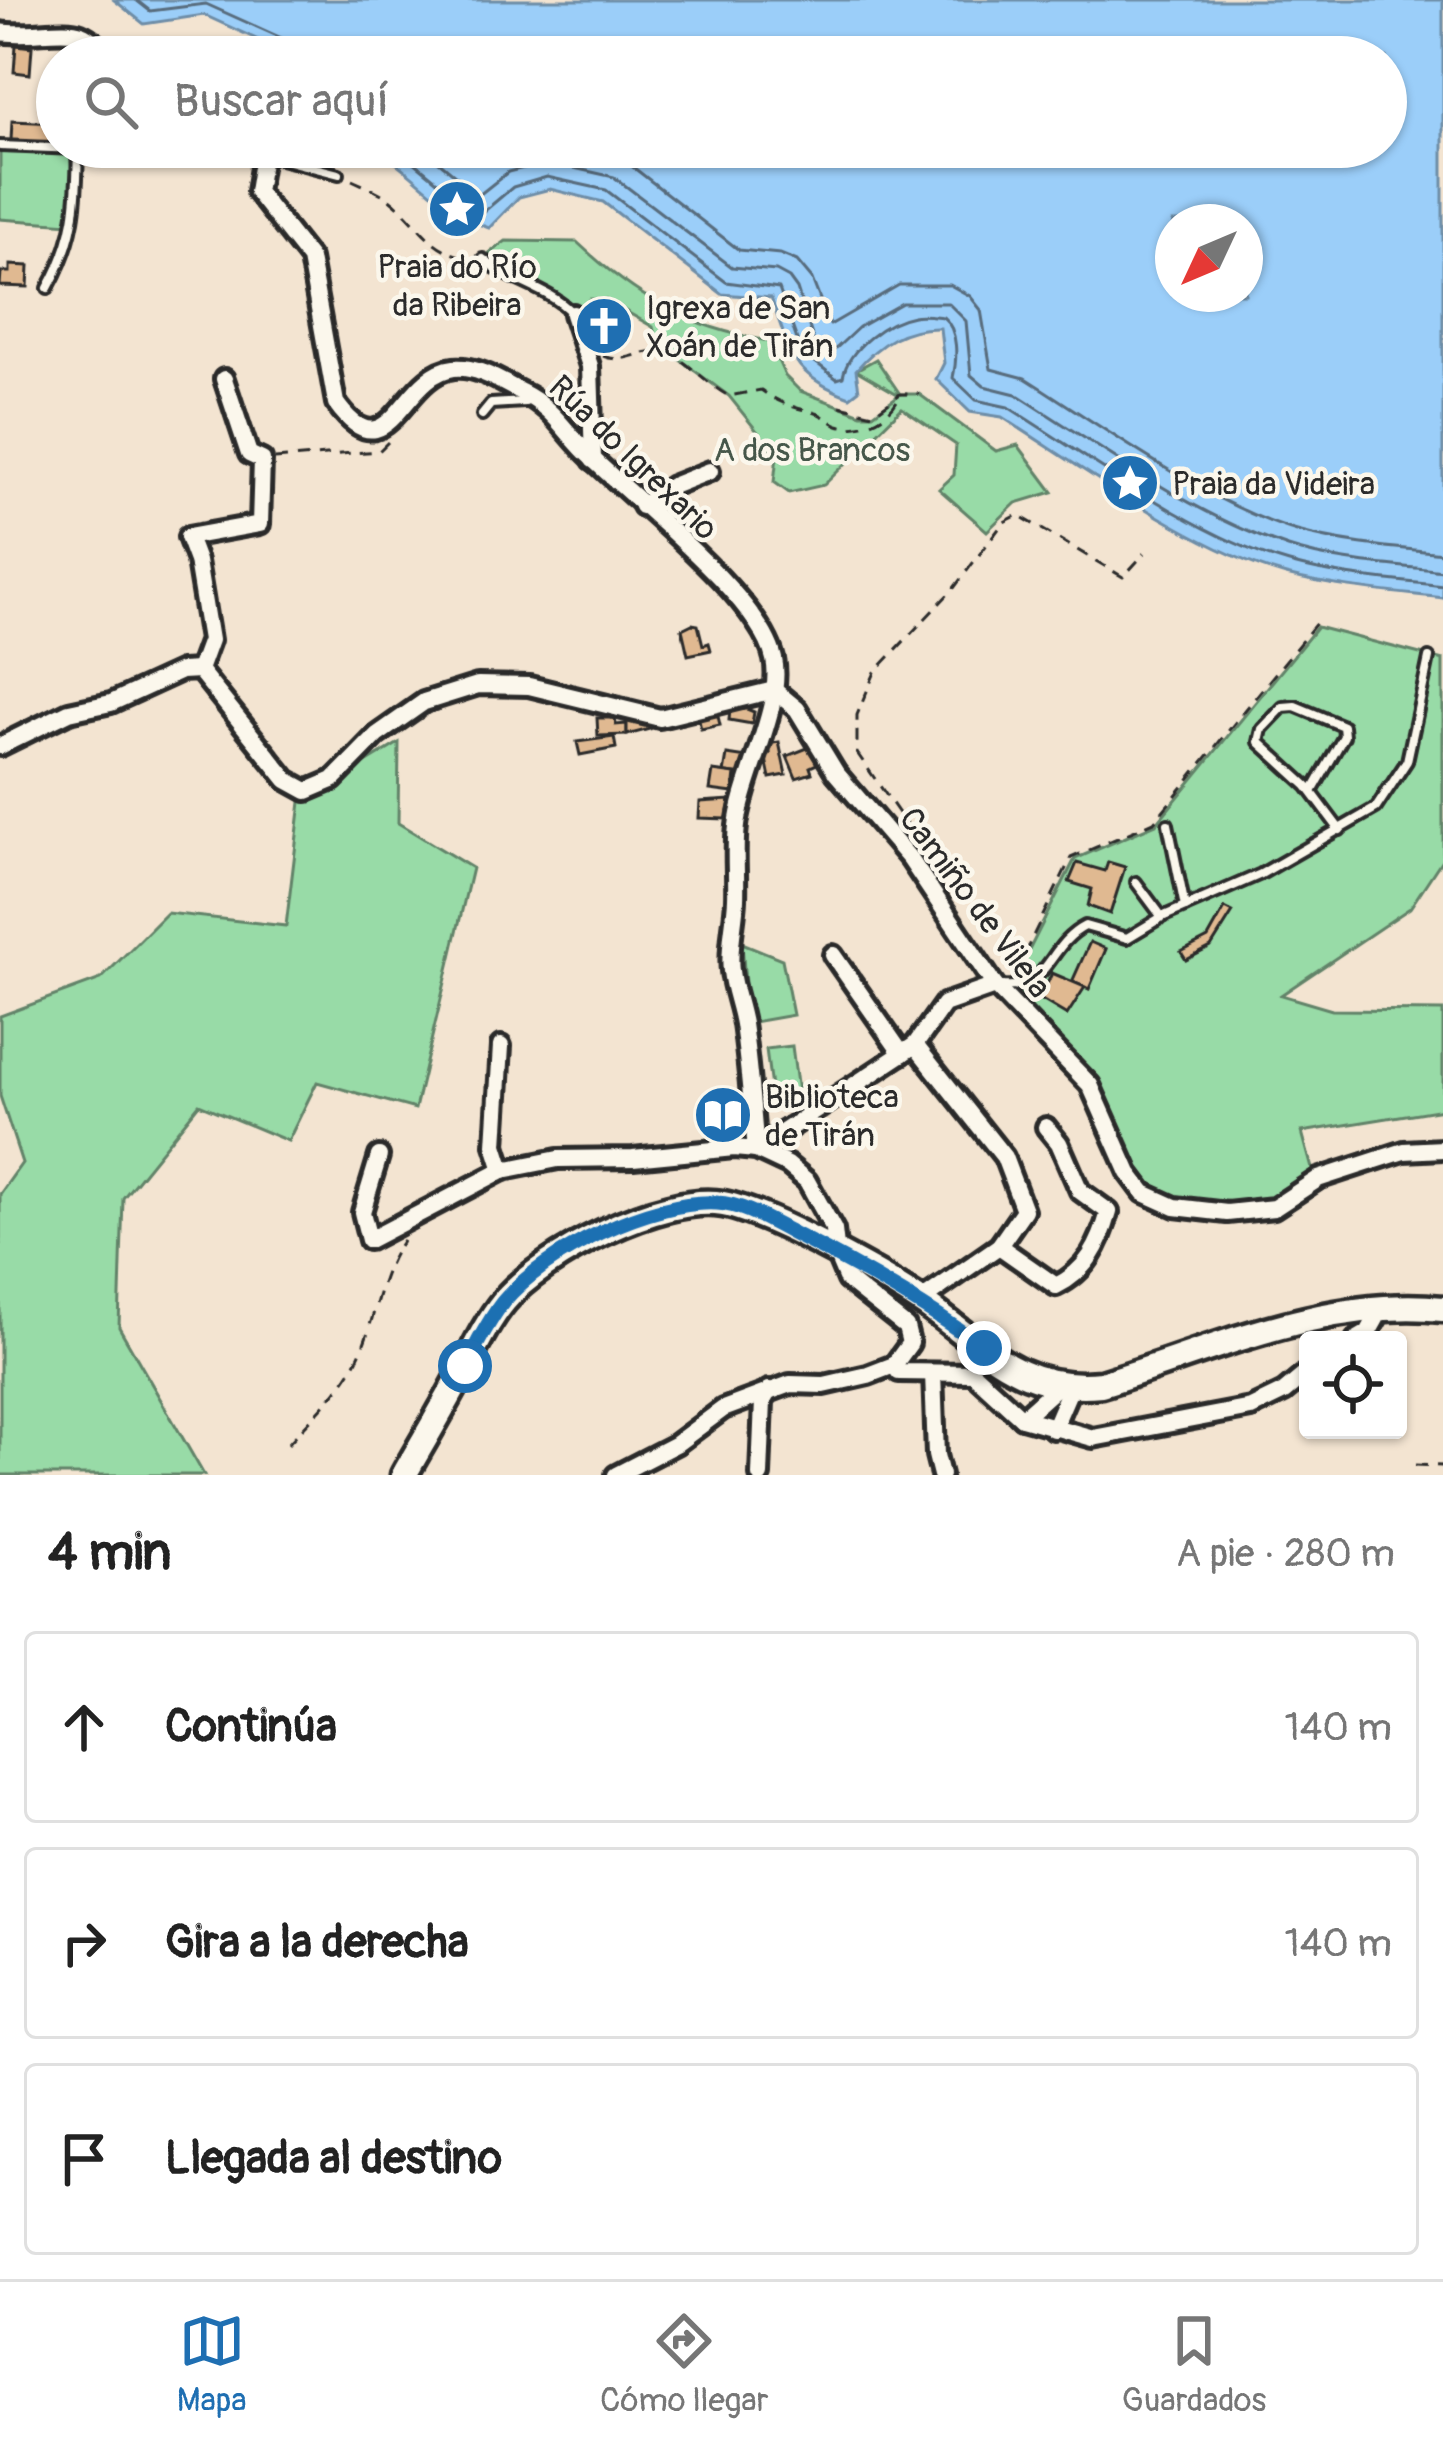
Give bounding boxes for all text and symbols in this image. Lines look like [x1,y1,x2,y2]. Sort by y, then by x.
search box [36,36,1407,168]
icon: search [78,69,144,135]
text: Buscar aquí [174,74,389,130]
place icon: Praia do Río da Ribeira [426,178,488,240]
north arrow [1155,204,1263,312]
place label: Praia do Río da Ribeira [377,247,537,326]
place label: Igrexa de San Xoán de Tirán [646,288,834,367]
church icon: Igrexa de San Xoán de Tirán [573,295,635,357]
street label: Rúa do Igrexario [540,367,726,549]
park label: A dos Brancos [714,430,910,471]
place icon: Praia da Videira [1099,452,1161,514]
place label: Praia da Videira [1172,464,1375,505]
street label: Camiño de Vilela [890,800,1060,1006]
place label: Biblioteca de Tirán [765,1077,899,1156]
library icon: Biblioteca de Tirán [692,1084,754,1146]
route end [957,1321,1011,1375]
map controls [1299,1331,1407,1439]
button: locate [1299,1331,1407,1439]
route start [438,1339,492,1393]
text: 4 min [48,1521,171,1585]
text: A pie · 280 m [1176,1529,1395,1578]
icon: ahead [51,1694,117,1760]
text: Continúa [165,1699,337,1755]
text: 140 m [1284,1703,1392,1752]
icon: right [51,1910,117,1976]
text: Gira a la derecha [165,1915,469,1971]
text: 140 m [1284,1919,1392,1968]
icon: arrive [51,2126,117,2192]
text: Llegada al destino [165,2131,502,2187]
tab: Mapa [177,2308,247,2421]
tab: Cómo llegar [600,2308,768,2421]
tab: Guardados [1122,2308,1266,2421]

